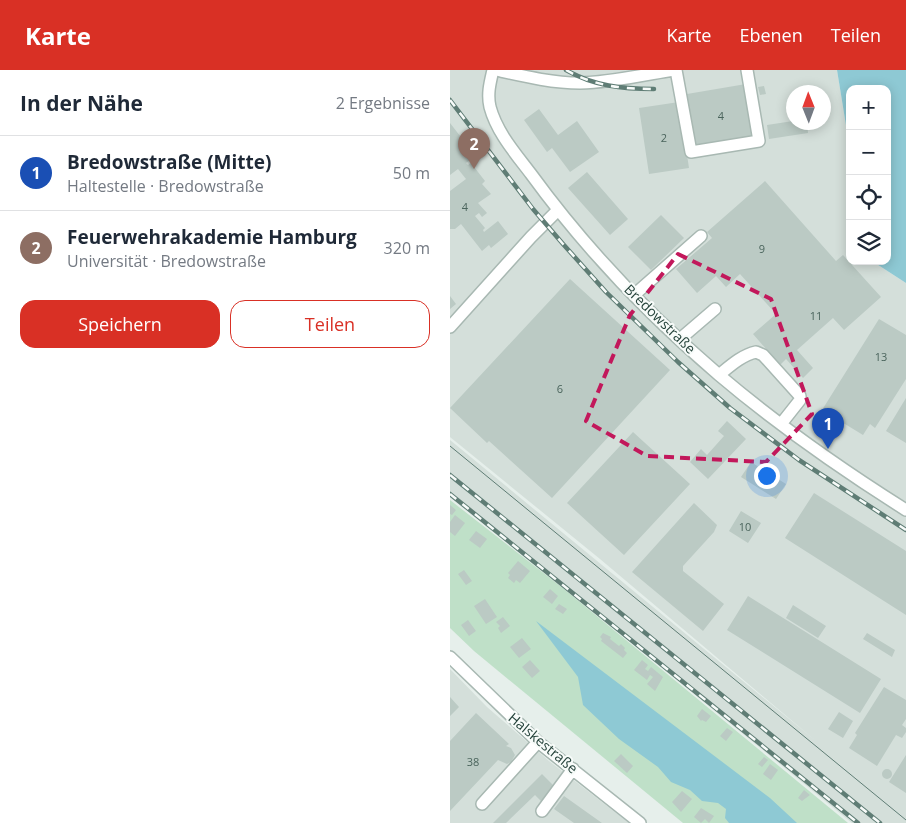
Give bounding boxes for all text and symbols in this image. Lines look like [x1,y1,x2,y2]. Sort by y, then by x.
text: Karte [25,19,91,52]
text: Karte [667,23,711,47]
text: Ebenen [739,23,803,47]
text: Teilen [831,23,881,47]
north arrow [786,85,831,130]
map controls [846,85,891,265]
button: + [846,85,891,130]
text: In der Nähe [20,89,143,117]
text: 2 Ergebnisse [336,92,430,114]
house number: 4 [718,108,725,123]
pin: 2 [458,128,490,169]
house number: 2 [661,130,667,145]
button: − [846,130,891,175]
text: Bredowstraße (Mitte) [67,149,271,175]
text: 1 [31,162,41,184]
text: 50 m [393,162,430,184]
text: Haltestelle · Bredowstraße [67,175,264,197]
button: locate [846,175,891,220]
house number: 4 [462,199,469,214]
button: layers [846,220,891,265]
text: Feuerwehrakademie Hamburg [67,224,357,250]
text: 2 [31,237,41,259]
text: 320 m [384,237,430,259]
house number: 9 [759,241,765,256]
text: Universität · Bredowstraße [67,250,266,272]
street label: Bredowstraße [621,280,700,358]
button: Speichern [20,300,220,348]
button: Teilen [230,300,430,348]
house number: 11 [810,308,822,323]
house number: 13 [875,349,887,364]
house number: 6 [557,381,563,396]
pin: 1 [812,408,844,449]
your location [754,463,780,489]
house number: 10 [739,519,751,534]
street label: Halskestraße [505,708,582,777]
house number: 38 [467,754,479,769]

